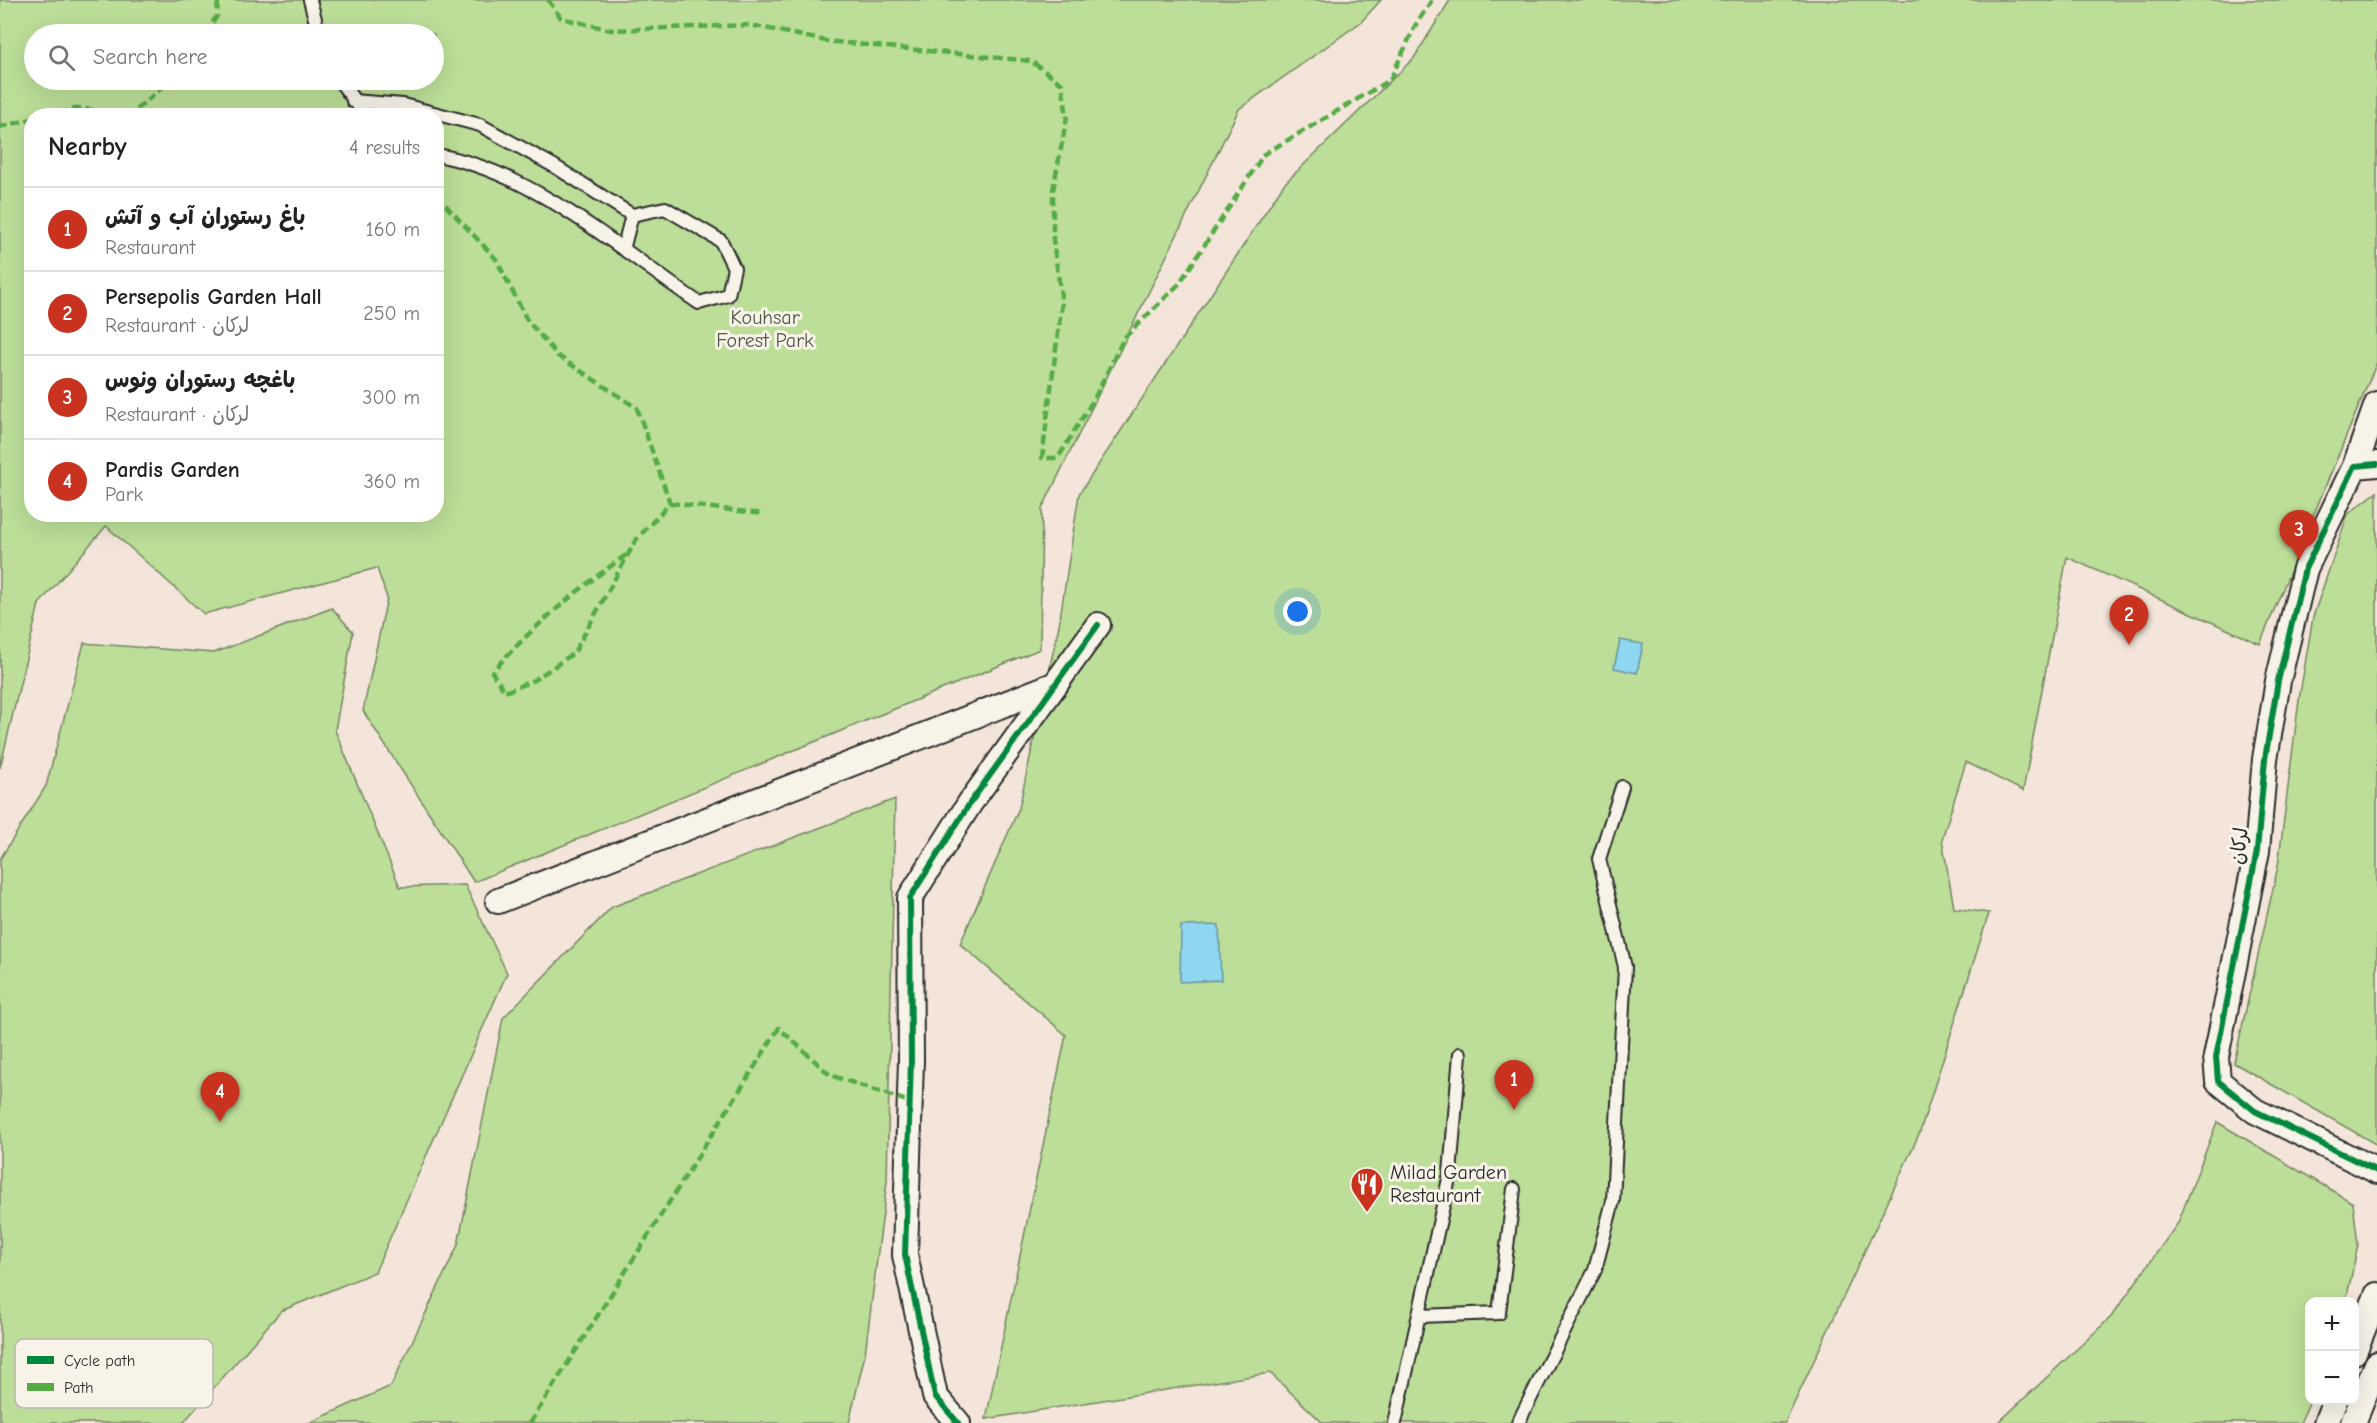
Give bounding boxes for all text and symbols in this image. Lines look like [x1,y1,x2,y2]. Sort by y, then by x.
search box [24,24,444,90]
icon: search [45,41,78,74]
text: Search here [93,44,208,70]
text: Nearby [48,132,127,162]
text: 4 results [349,136,420,159]
text: باغ رستوران آب و آتش [105,204,305,230]
text: 1 [64,218,71,241]
text: 160 m [366,218,420,241]
text: Restaurant [105,236,195,259]
text: Persepolis Garden Hall [105,284,322,310]
text: 2 [63,302,72,325]
text: 250 m [363,302,420,325]
park label: Kouhsar Forest Park [716,306,814,352]
text: Restaurant · لرکان [105,314,249,337]
text: باغچه رستوران ونوس [105,367,295,393]
text: 3 [63,386,72,409]
text: 300 m [362,386,420,409]
text: Restaurant · لرکان [105,403,249,426]
text: Pardis Garden [105,457,240,483]
text: 4 [63,470,72,493]
text: 360 m [364,470,420,493]
text: Park [105,483,143,506]
pin: 3 [2280,510,2318,560]
pin: 2 [2110,596,2148,645]
your location [1283,597,1312,626]
street label: لرکان [2225,826,2253,866]
pin: 1 [1494,1060,1534,1110]
pin: 4 [200,1072,240,1122]
place label: Milad Garden Restaurant [1390,1161,1507,1207]
restaurant icon: Milad Garden Restaurant [1349,1166,1385,1213]
map controls [2305,1297,2359,1405]
button: + [2305,1297,2359,1351]
legend [15,1339,213,1408]
button: − [2305,1351,2359,1405]
text: Cycle path [64,1352,135,1370]
text: Path [64,1379,94,1397]

